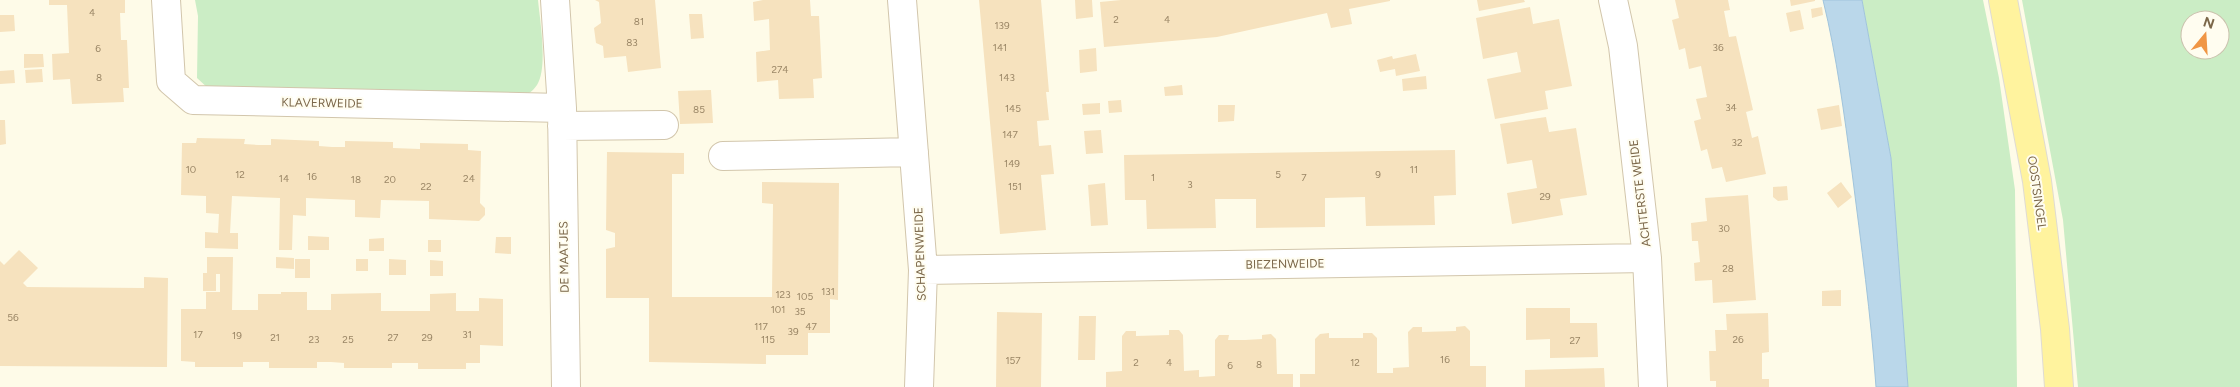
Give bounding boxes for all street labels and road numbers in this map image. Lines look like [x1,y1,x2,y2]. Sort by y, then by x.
street label: KLAVERWEIDE [281,95,363,111]
street label: ACHTERSTE WEIDE [1626,139,1654,247]
street label: OOSTSINGEL [2025,155,2049,232]
street label: SCHAPENWEIDE [911,207,929,301]
street label: DE MAATJES [556,221,572,293]
street label: BIEZENWEIDE [1245,256,1325,272]

